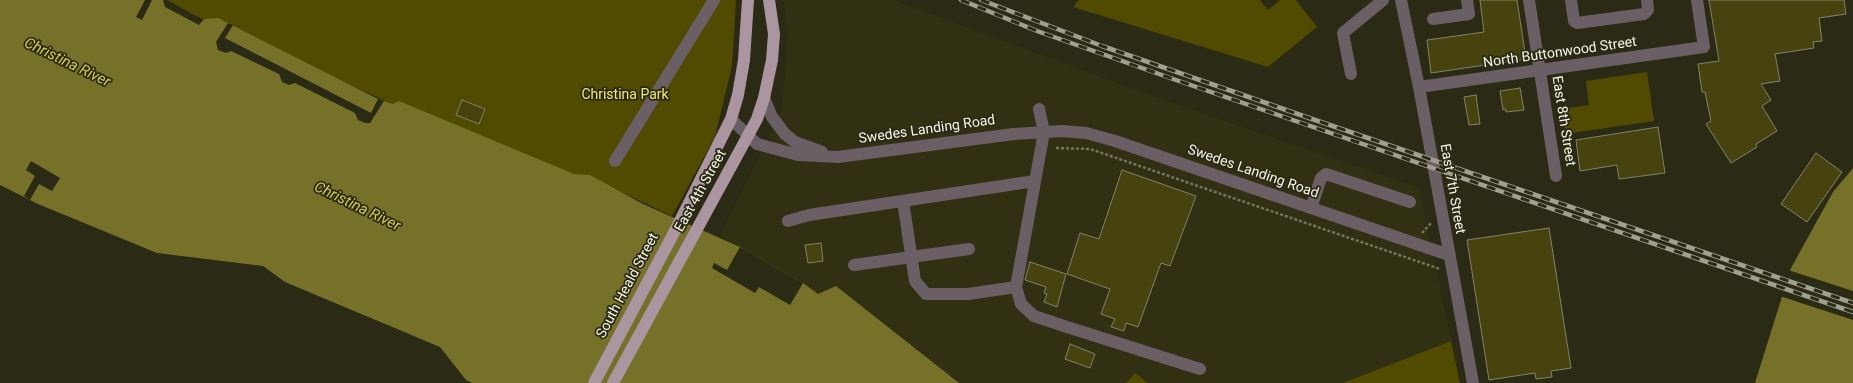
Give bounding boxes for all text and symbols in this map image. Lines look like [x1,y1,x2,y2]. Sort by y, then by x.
water label: Christina River [21,34,113,92]
street label: North Buttonwood Street [1482,34,1638,72]
street label: East 8th Street [1548,75,1578,167]
park label: Christina Park [581,87,669,103]
street label: Swedes Landing Road [858,112,996,148]
street label: Swedes Landing Road [1185,142,1321,202]
street label: East 7th Street [1436,143,1468,235]
street label: East 4th Street [671,147,731,235]
water label: Christina River [311,178,403,236]
street label: South Heald Street [593,231,663,341]

